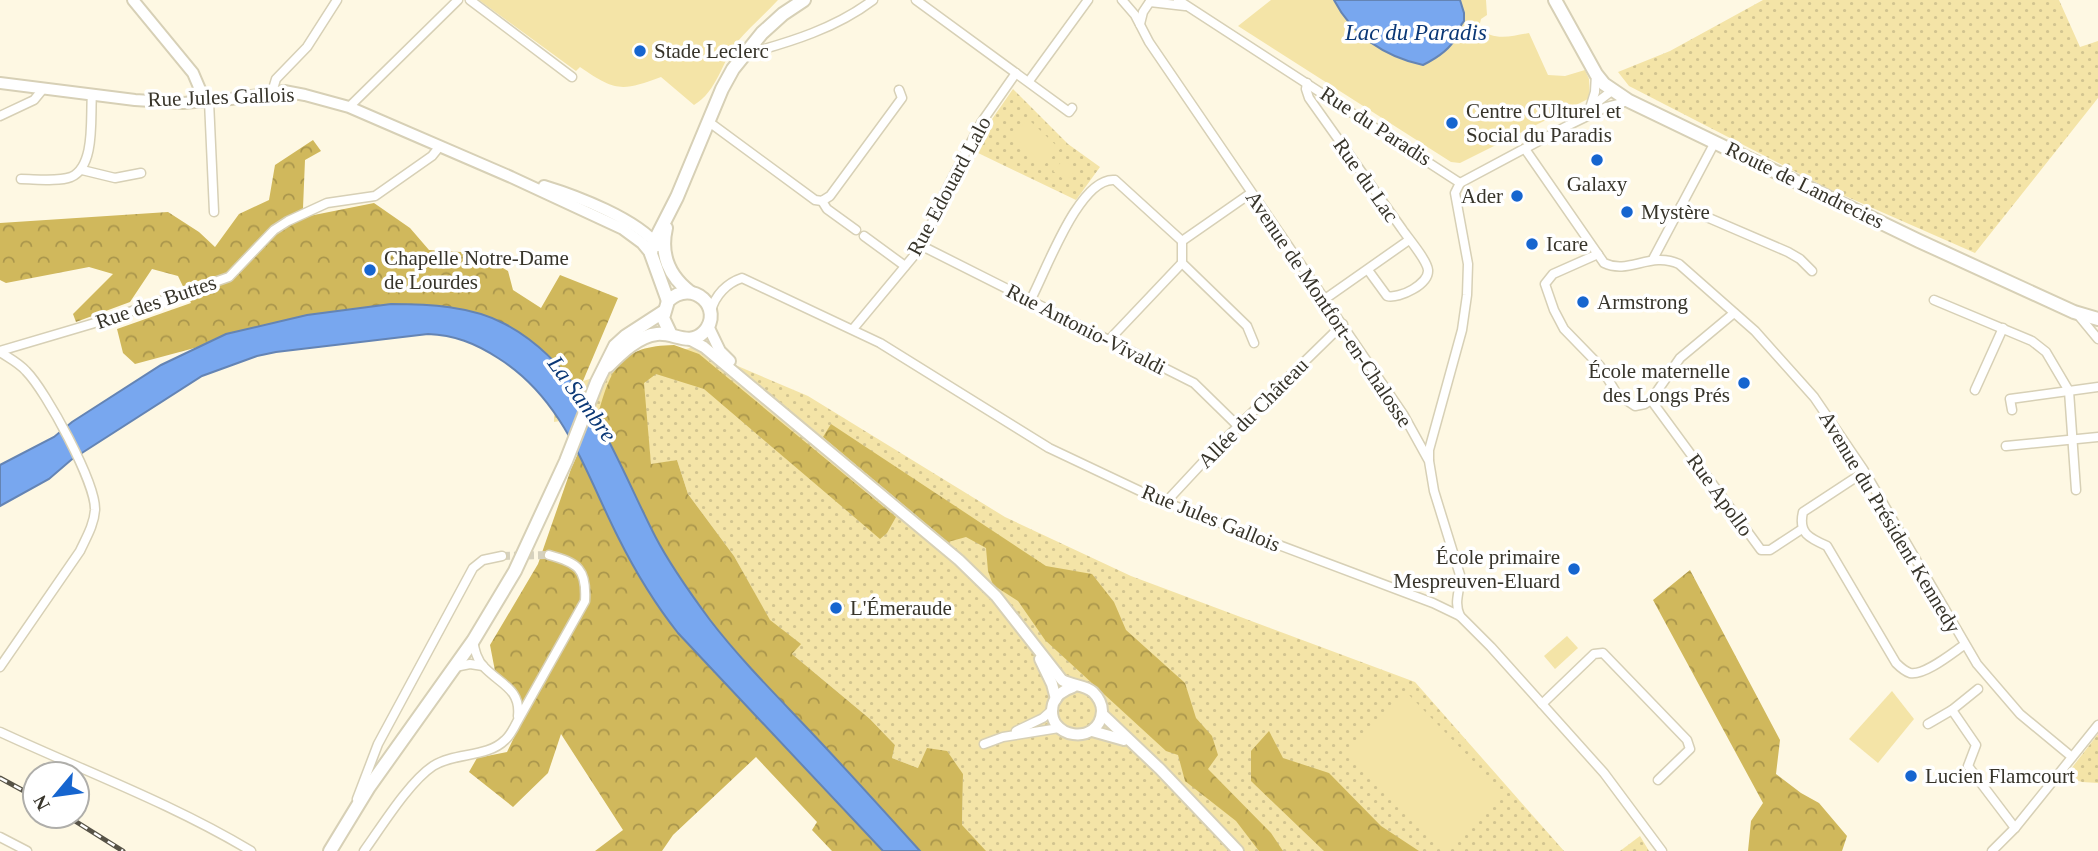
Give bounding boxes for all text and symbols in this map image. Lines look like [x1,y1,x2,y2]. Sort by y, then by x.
water label: Lac du Paradis [1344,20,1487,45]
place label: Stade Leclerc [654,39,769,63]
marker: Stade Leclerc [632,43,648,59]
street label: Rue du Paradis [1316,81,1436,171]
street label: Rue Jules Gallois [147,82,295,112]
place label: Centre CUlturel et Social du Paradis [1466,99,1621,147]
street label: Rue Edouard Lalo [902,112,996,260]
marker: Centre CUlturel et Social du Paradis [1444,115,1460,131]
street label: Rue du Lac [1328,133,1404,227]
street label: Route de Landrecies [1722,136,1888,234]
marker: Galaxy [1589,152,1605,168]
place label: Galaxy [1567,172,1628,196]
place label: Ader [1461,184,1503,208]
street label: Avenue de Montfort-en-Chalosse [1241,186,1417,432]
marker: Ader [1509,188,1525,204]
place label: Mystère [1641,200,1710,224]
marker: Mystère [1619,204,1635,220]
place label: Icare [1546,232,1588,256]
marker: Icare [1524,236,1540,252]
place label: Chapelle Notre-Dame de Lourdes [384,246,569,294]
marker: Chapelle Notre-Dame de Lourdes [362,262,378,278]
street label: Rue des Buttes [93,270,219,334]
street label: Rue Antonio-Vivaldi [1002,278,1170,380]
place label: Armstrong [1597,290,1688,314]
marker: Armstrong [1575,294,1591,310]
water label: La Sambre [542,351,621,447]
street label: Allée du Château [1193,353,1313,473]
place label: École maternelle des Longs Prés [1588,359,1730,407]
marker: École maternelle des Longs Prés [1736,375,1752,391]
street label: Avenue du Président Kennedy [1814,407,1966,638]
street label: Rue Apollo [1682,449,1758,541]
street label: Rue Jules Gallois [1138,479,1284,557]
place label: École primaire Mespreuven-Eluard [1393,545,1560,593]
marker: École primaire Mespreuven-Eluard [1566,561,1582,577]
place label: L'Émeraude [850,596,952,620]
marker: L'Émeraude [828,600,844,616]
north arrow [21,760,91,830]
place label: Lucien Flamcourt [1925,764,2075,788]
marker: Lucien Flamcourt [1903,768,1919,784]
text: N [29,792,54,814]

